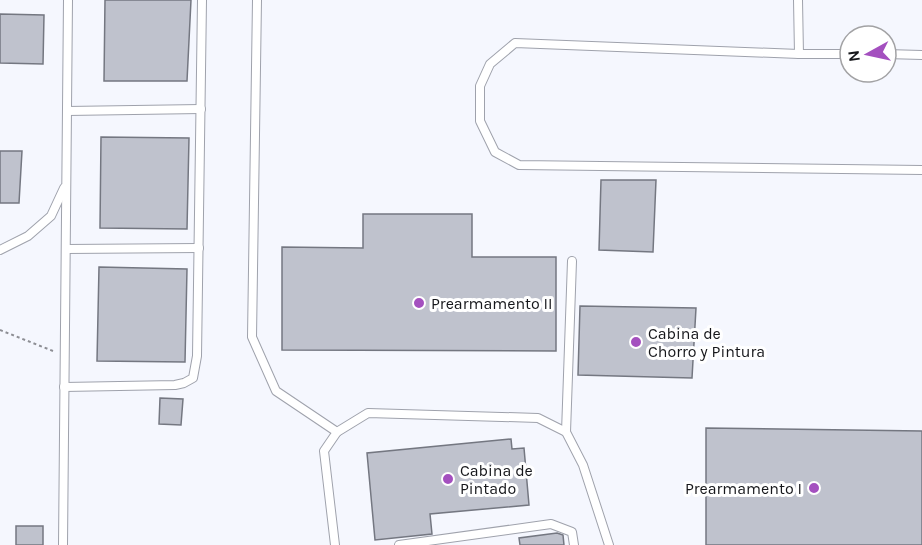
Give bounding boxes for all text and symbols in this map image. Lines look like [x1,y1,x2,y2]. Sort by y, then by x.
north arrow [838,24,898,84]
text: N [843,49,864,63]
place label: Prearmamento II [431,294,553,313]
marker: Prearmamento II [412,296,426,310]
place label: Cabina de Chorro y Pintura [648,324,765,361]
marker: Cabina de Chorro y Pintura [629,335,643,349]
place label: Cabina de Pintado [460,461,533,498]
marker: Cabina de Pintado [441,472,455,486]
place label: Prearmamento I [685,479,802,498]
marker: Prearmamento I [807,481,821,495]

